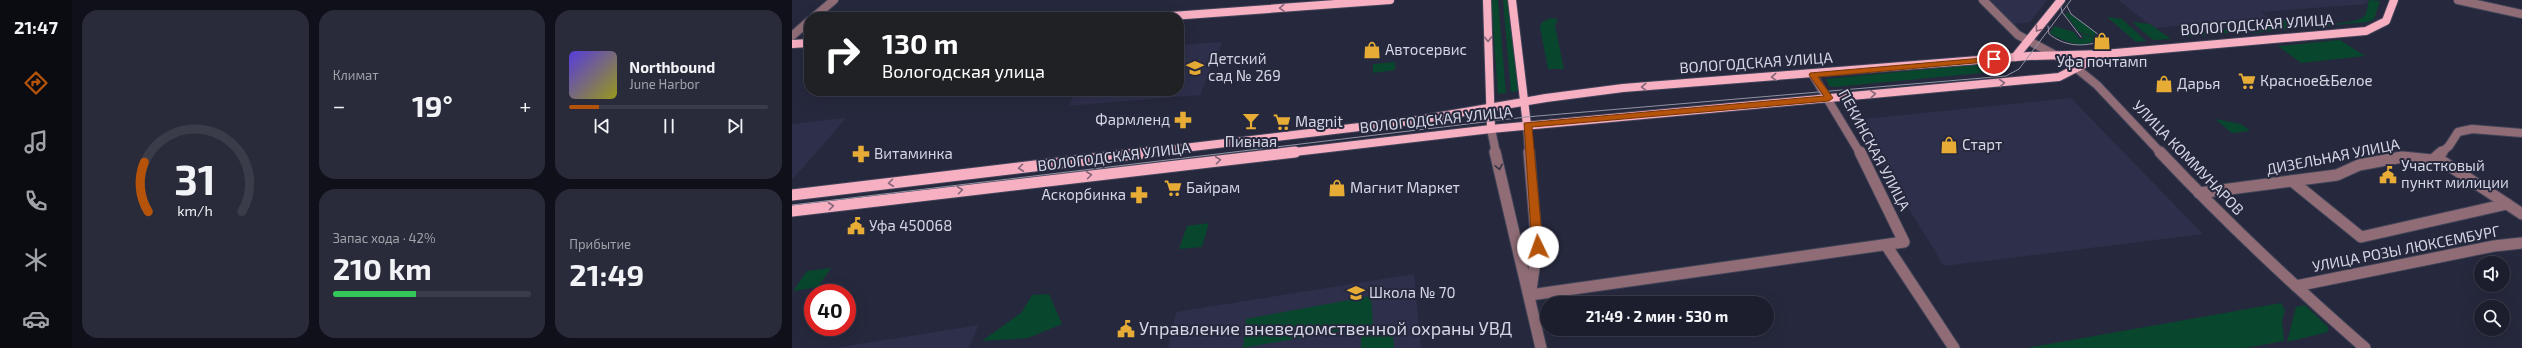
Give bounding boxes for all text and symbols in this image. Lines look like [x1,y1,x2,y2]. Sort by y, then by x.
one-way arrow [1279,3,1285,12]
street label: ВОЛОГОДСКАЯ УЛИЦА [2180,10,2335,38]
text: 21:47 [14,16,58,38]
one-way arrow [2036,24,2043,31]
text: 130 m [882,26,958,60]
icon: right [816,28,868,80]
shop icon: Уфа почтамп [2092,31,2112,51]
one-way arrow [1484,36,1493,42]
shop icon: Автосервис [1362,40,1382,60]
place label: Автосервис [1385,40,1467,58]
pin [1977,42,2011,76]
street label: ВОЛОГОДСКАЯ УЛИЦА [1679,48,1834,76]
icon: arrive [1983,48,2005,70]
place label: Детский сад № 269 [1208,49,1281,84]
place label: Уфа почтамп [2057,52,2147,70]
text: Northbound [629,58,715,76]
school or university icon: Детский сад № 269 [1185,58,1205,78]
text: Вологодская улица [882,60,1045,82]
text: Климат [333,67,379,83]
icon: directions [22,69,50,97]
supermarket icon: Красное&Белое [2237,71,2257,91]
place label: Красное&Белое [2260,71,2373,89]
one-way arrow [1771,73,1777,82]
shop icon: Дарья [2154,74,2174,94]
place label: Дарья [2177,74,2220,92]
text: June Harbor [629,76,700,92]
one-way arrow [1999,79,2005,88]
one-way arrow [1641,82,1647,91]
street label: ПЕКИНСКАЯ УЛИЦА [1835,86,1915,214]
text: 19° [412,87,453,123]
one-way arrow [1870,90,1876,99]
text: − [333,92,346,118]
text: + [519,92,531,118]
street label: УЛИЦА КОММУНАРОВ [2129,96,2248,218]
street label: ВОЛОГОДСКАЯ УЛИЦА [1359,102,1514,136]
place label: Фармленд [1095,110,1170,128]
pharmacy icon: Фармленд [1173,110,1193,130]
bar icon: Пивная [1241,111,1261,131]
supermarket icon: Magnit [1272,112,1292,132]
place label: Magnit [1295,112,1343,130]
icon: previous [591,115,613,137]
icon: pause [658,115,680,137]
icon: next [724,115,746,137]
icon: music [22,128,50,156]
place label: Пивная [1225,132,1277,150]
street label: ДИЗЕЛЬНАЯ УЛИЦА [2265,134,2402,178]
shop icon: Старт [1939,135,1959,155]
place label: Старт [1962,135,2002,153]
street label: ВОЛОГОДСКАЯ УЛИЦА [1037,138,1192,174]
pharmacy icon: Витаминка [851,144,871,164]
place label: Витаминка [874,144,953,162]
text: 31 [175,153,216,203]
one-way arrow [1215,156,1221,165]
place label: Участковый пункт милиции [2401,156,2509,192]
one-way arrow [1018,163,1024,172]
one-way arrow [1494,164,1503,170]
public building icon: Участковый пункт милиции [2378,165,2398,185]
one-way arrow [1086,171,1092,180]
one-way arrow [888,178,895,187]
supermarket icon: Байрам [1163,178,1183,198]
place label: Байрам [1186,178,1240,196]
shop icon: Магнит Маркет [1327,178,1347,198]
place label: Магнит Маркет [1350,178,1460,196]
place label: Аскорбинка [1042,185,1126,203]
pharmacy icon: Аскорбинка [1129,185,1149,205]
one-way arrow [957,186,963,195]
icon: phone [22,187,50,215]
text: km/h [178,202,213,219]
one-way arrow [828,202,834,211]
public building icon: Уфа 450068 [846,216,866,236]
place label: Уфа 450068 [869,216,952,234]
street label: УЛИЦА РОЗЫ ЛЮКСЕМБУРГ [2311,221,2501,275]
position arrow [1517,226,1559,268]
text: Запас хода · 42% [333,230,436,246]
text: Прибытие [569,236,631,252]
icon: climate [22,246,50,274]
text: 210 km [333,250,432,286]
text: 21:49 [569,256,644,292]
map controls [2474,256,2510,336]
button: sound [2474,256,2510,292]
school or university icon: Школа № 70 [1346,283,1366,303]
place label: Школа № 70 [1369,283,1456,301]
speed limit sign: 40 [804,284,856,336]
button: search [2474,300,2510,336]
icon: car [22,305,50,333]
text: 21:49 · 2 мин · 530 m [1586,307,1728,325]
place label: Управление вневедомственной охраны УВД [1139,317,1512,339]
public building icon: Управление вневедомственной охраны УВД [1116,319,1136,339]

